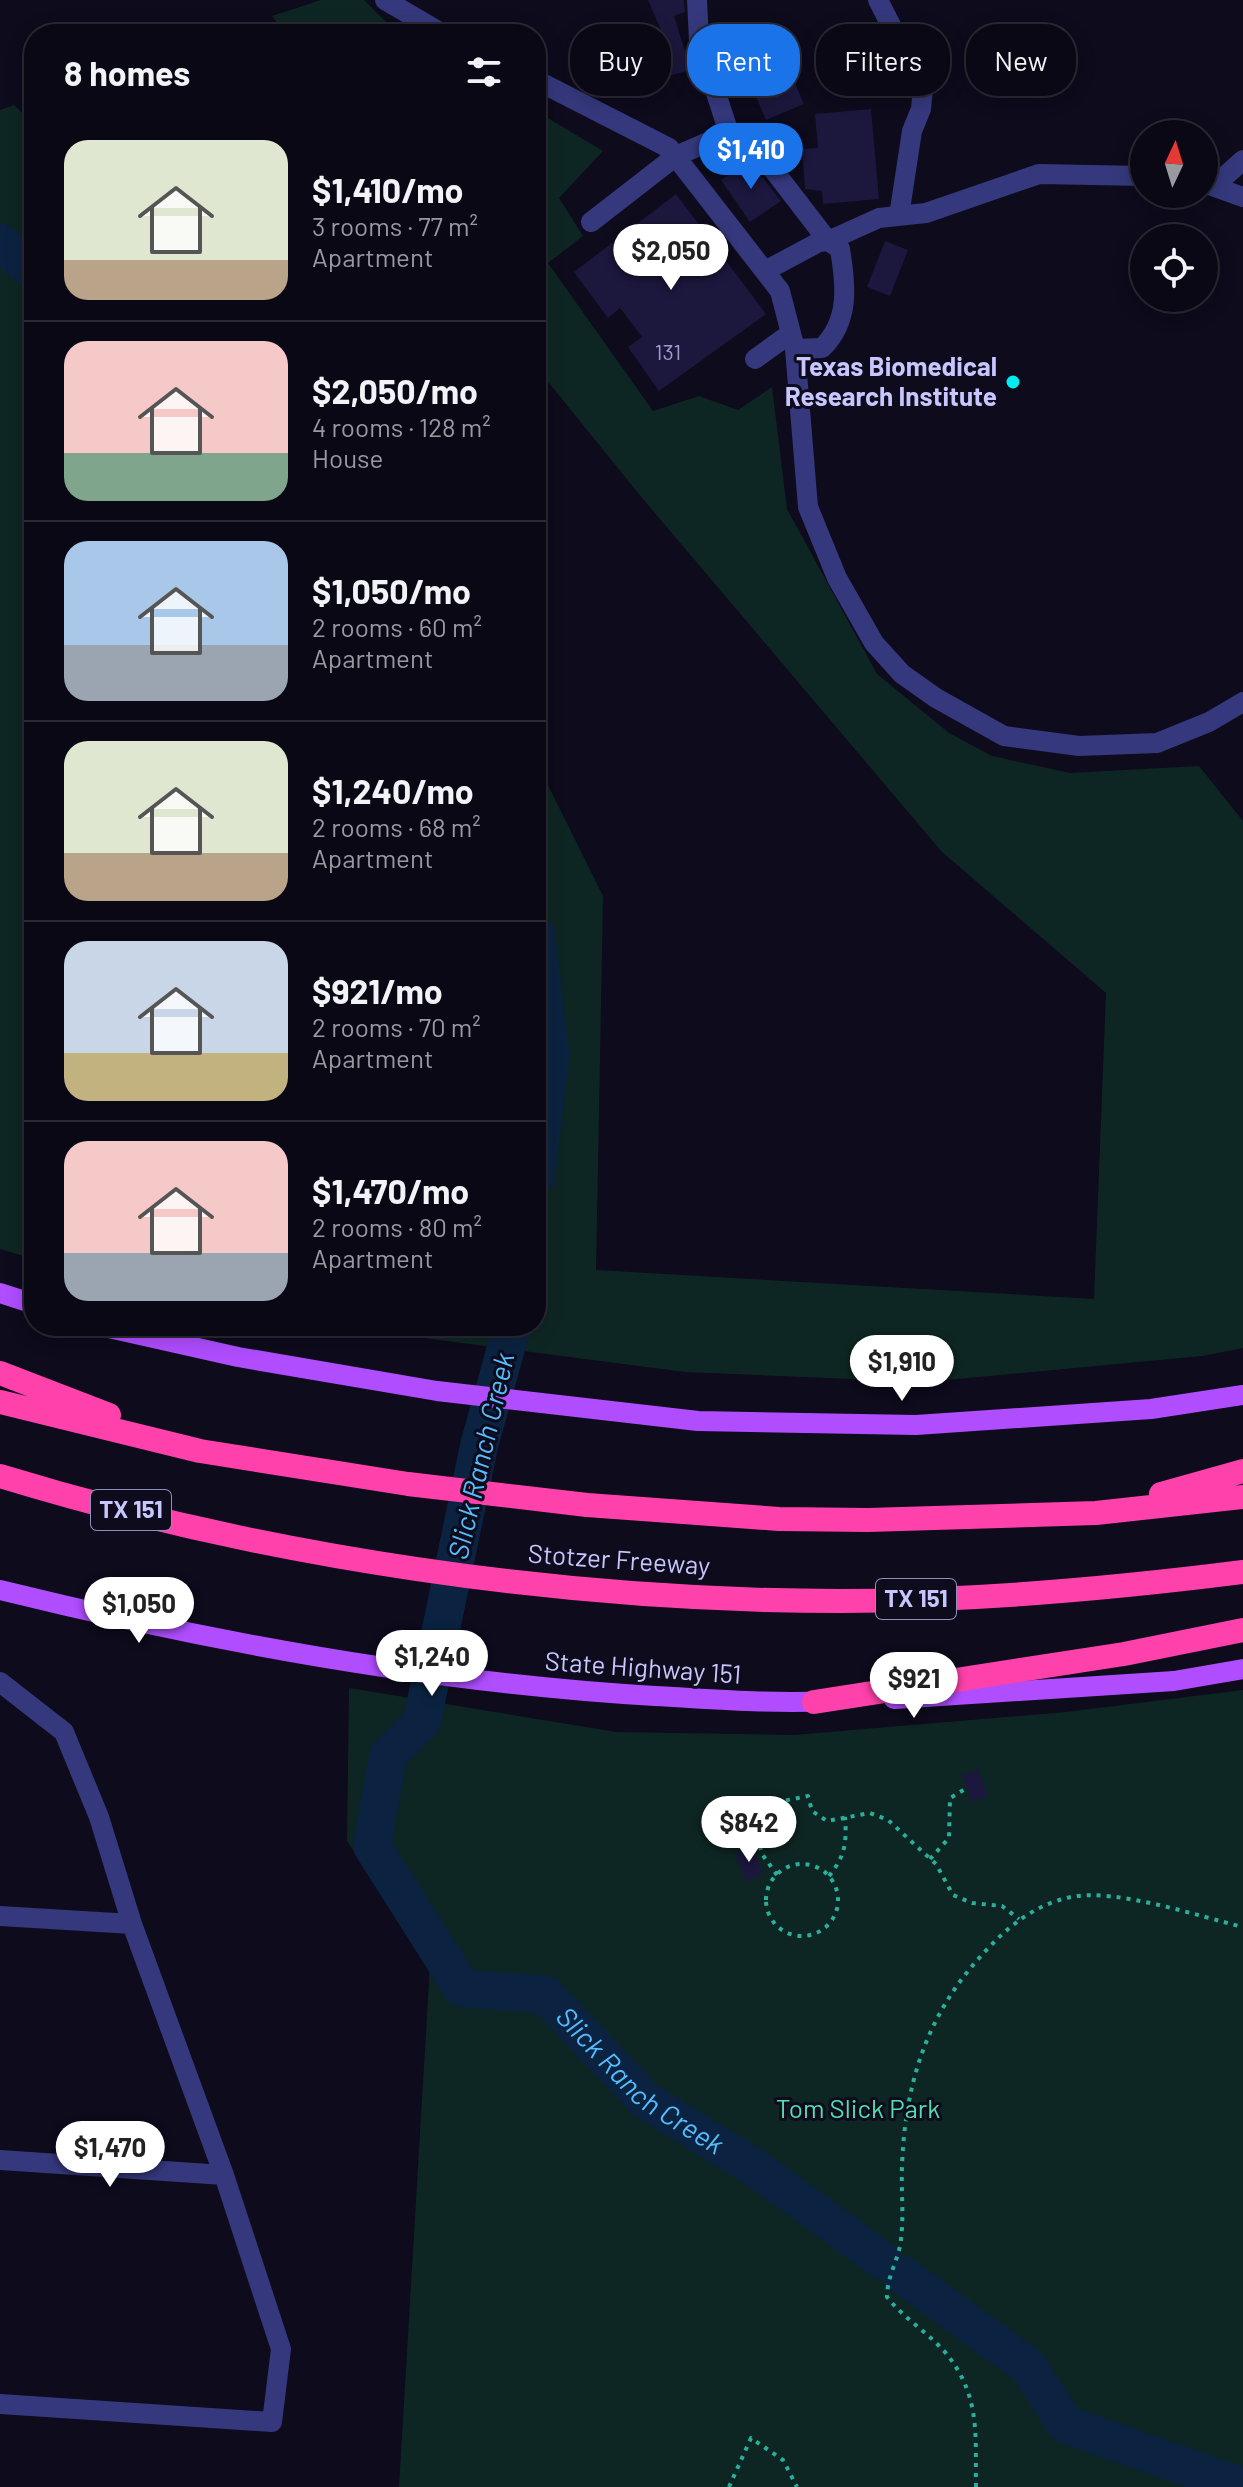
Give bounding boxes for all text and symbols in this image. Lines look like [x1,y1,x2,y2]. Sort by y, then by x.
chip: Buy [570,24,671,96]
chip: Rent [687,24,800,96]
chip: Filters [816,24,950,96]
chip: New [966,24,1076,96]
icon: filters [462,50,506,94]
text: 8 homes [64,52,190,93]
north arrow [1130,120,1218,208]
map controls [1130,120,1218,312]
pin: $1,410 [686,123,816,191]
text: $1,410 [717,133,785,164]
text: $1,410/mo [312,169,464,210]
icon: home [128,172,224,268]
text: 3 rooms · 77 m² [312,210,478,241]
pin: $2,050 [606,224,736,292]
button: locate [1130,224,1218,312]
text: $2,050 [631,234,711,265]
text: Apartment [312,241,433,272]
house number: 131 [655,338,681,364]
place label: Texas Biomedical Research Institute [785,350,997,411]
text: $2,050/mo [312,370,478,411]
icon: home [128,373,224,469]
marker: Texas Biomedical Research Institute [1004,373,1022,391]
text: 4 rooms · 128 m² [312,411,491,442]
text: House [312,442,383,473]
text: $1,050/mo [312,570,471,611]
icon: home [128,573,224,669]
text: 2 rooms · 60 m² [312,611,482,642]
text: Apartment [312,642,433,673]
text: $1,240/mo [312,770,474,811]
icon: home [128,773,224,869]
text: 2 rooms · 68 m² [312,811,481,842]
text: Apartment [312,842,433,873]
text: $921/mo [312,970,443,1011]
icon: home [128,973,224,1069]
text: 2 rooms · 70 m² [312,1011,481,1042]
text: Apartment [312,1042,433,1073]
text: $1,470/mo [312,1170,469,1211]
icon: home [128,1173,224,1269]
text: 2 rooms · 80 m² [312,1211,482,1242]
text: Apartment [312,1242,433,1273]
pin: $1,910 [837,1335,967,1403]
text: $1,910 [868,1345,936,1376]
water label: Slick Ranch Creek [440,1349,520,1562]
road number: TX 151 [91,1490,171,1530]
street label: Stotzer Freeway [527,1537,711,1580]
pin: $1,050 [74,1577,204,1645]
road number: TX 151 [876,1579,956,1619]
text: $1,050 [102,1587,176,1618]
pin: $1,240 [367,1630,497,1698]
text: $1,240 [394,1640,470,1671]
street label: State Highway 151 [544,1644,742,1689]
pin: $921 [867,1652,961,1720]
text: $921 [888,1662,940,1693]
pin: $842 [702,1796,796,1864]
text: $842 [719,1806,779,1837]
water label: Slick Ranch Creek [550,1999,731,2161]
park label: Tom Slick Park [776,2092,940,2123]
pin: $1,470 [45,2121,175,2189]
text: $1,470 [74,2131,146,2162]

